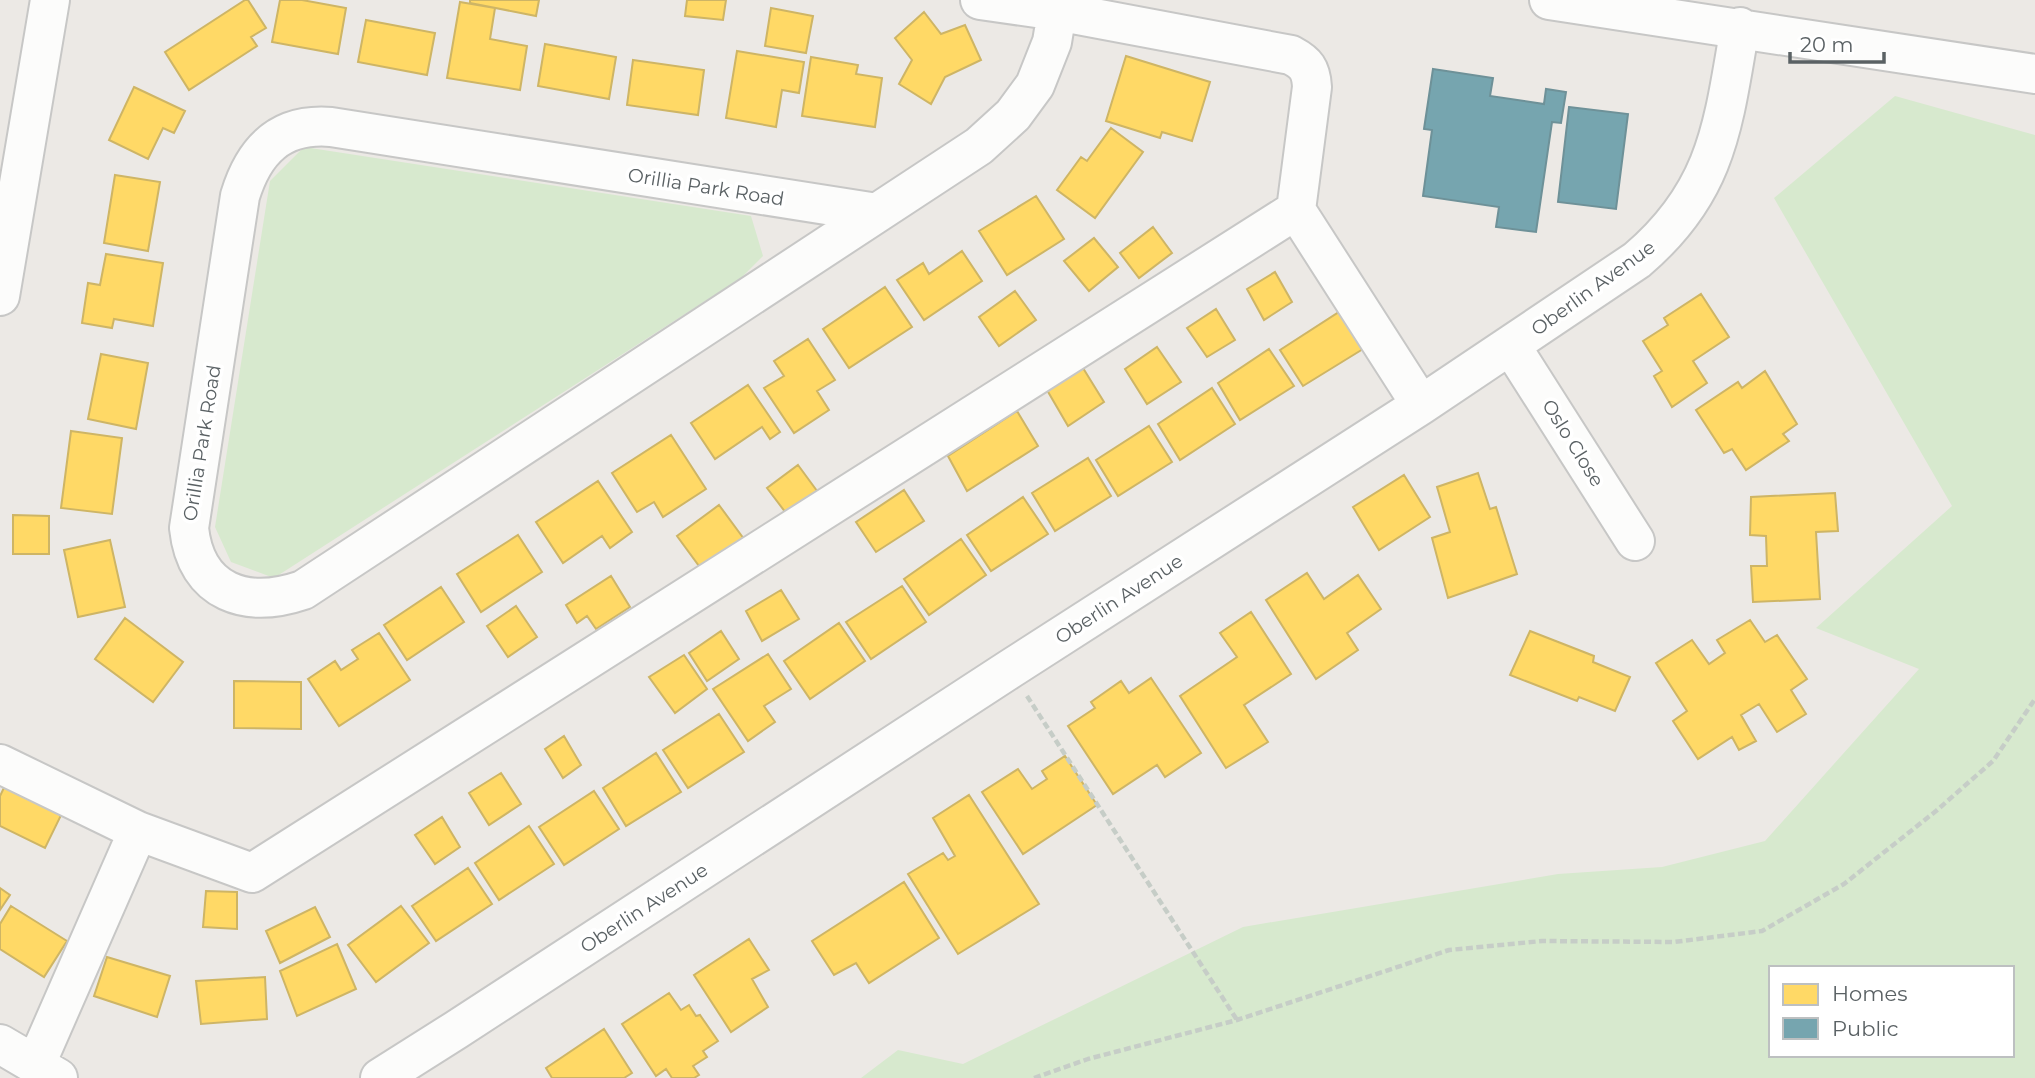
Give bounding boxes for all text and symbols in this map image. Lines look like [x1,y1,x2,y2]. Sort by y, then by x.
scale bar [1790,21,1884,65]
text: 20 m [1800,32,1854,57]
street label: Orillia Park Road [626,163,786,211]
street label: Oberlin Avenue [1527,235,1659,341]
street label: Orillia Park Road [178,363,226,523]
street label: Oslo Close [1537,395,1609,491]
street label: Oberlin Avenue [1051,549,1187,649]
street label: Oberlin Avenue [576,858,712,958]
legend [1769,966,2014,1057]
text: Homes [1832,981,1907,1006]
text: Public [1832,1016,1899,1041]

